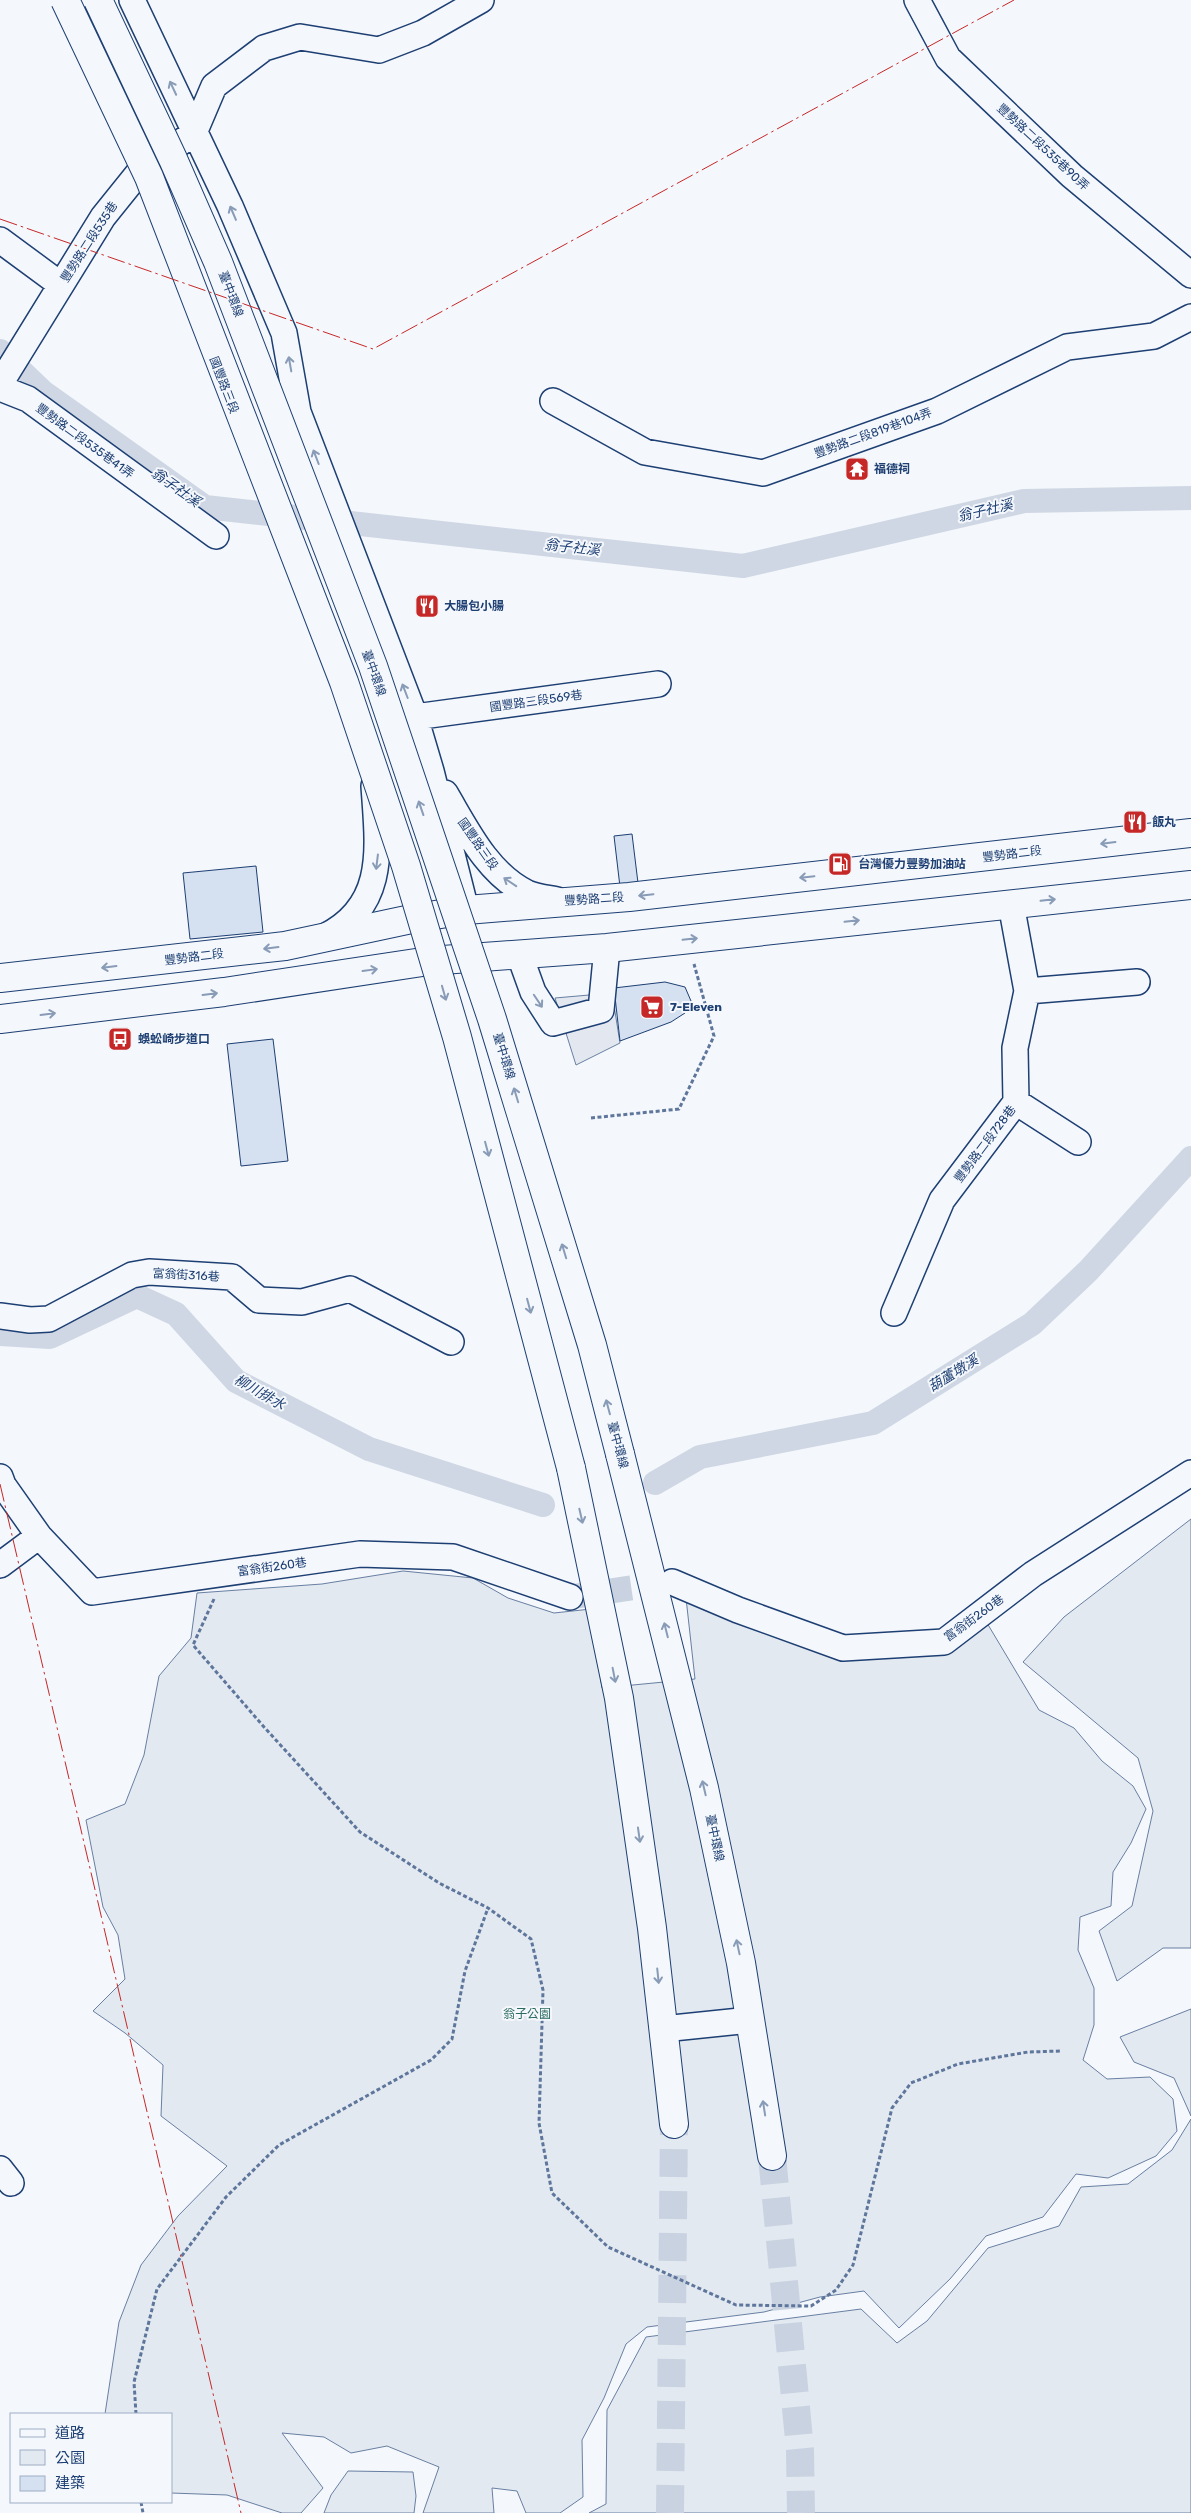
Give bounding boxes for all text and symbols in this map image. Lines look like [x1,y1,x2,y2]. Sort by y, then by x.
one-way arrow [168,81,177,96]
street label: 豐勢路二段535巷90弄 [994,101,1092,193]
street label: 豐勢路二段535巷 [58,199,120,285]
one-way arrow [227,206,237,221]
street label: 臺中環線 [216,269,246,319]
street label: 國豐路三段 [207,354,241,416]
one-way arrow [284,357,294,373]
street label: 豐勢路二段535巷41弄 [33,401,137,481]
street label: 豐勢路二段819巷104弄 [812,405,934,461]
one-way arrow [310,450,320,465]
temple icon: 福德祠 [844,456,870,482]
place label: 福德祠 [874,462,910,476]
water label: 翁子社溪 [148,464,205,512]
water label: 翁子社溪 [956,495,1016,525]
water label: 翁子社溪 [543,536,603,559]
restaurant icon: 大腸包小腸 [414,593,440,619]
place label: 大腸包小腸 [444,599,504,613]
street label: 臺中環線 [359,648,389,698]
one-way arrow [400,684,409,700]
street label: 國豐路三段569巷 [489,688,583,714]
one-way arrow [416,801,425,817]
restaurant icon: 飯丸 [1122,809,1148,835]
street label: 國豐路三段 [455,815,501,873]
place label: 飯丸 [1152,815,1176,829]
one-way arrow [1100,838,1116,848]
street label: 豐勢路二段 [981,843,1043,865]
fuel station icon: 台灣優力豐勢加油站 [827,851,853,877]
one-way arrow [372,854,382,870]
place label: 台灣優力豐勢加油站 [858,857,966,871]
one-way arrow [800,872,816,882]
one-way arrow [503,877,517,887]
street label: 豐勢路二段 [564,890,624,908]
one-way arrow [638,890,654,900]
one-way arrow [1040,895,1056,905]
one-way arrow [843,916,859,926]
one-way arrow [682,934,698,944]
one-way arrow [263,943,279,953]
street label: 豐勢路二段 [163,946,225,968]
one-way arrow [102,962,118,972]
one-way arrow [362,965,378,975]
one-way arrow [439,984,449,1000]
one-way arrow [201,989,217,999]
one-way arrow [533,993,543,1007]
supermarket icon: 7-Eleven [639,994,665,1020]
place label: 7-Eleven [670,1000,722,1014]
one-way arrow [40,1009,56,1019]
bus stop icon: 蜈蚣崎步道口 [107,1026,133,1052]
street label: 臺中環線 [490,1031,518,1081]
place label: 蜈蚣崎步道口 [138,1032,210,1046]
one-way arrow [511,1088,520,1104]
street label: 豐勢路二段728巷 [951,1103,1019,1185]
one-way arrow [483,1141,492,1157]
one-way arrow [558,1243,568,1259]
street label: 富翁街316巷 [152,1266,220,1284]
one-way arrow [524,1298,534,1314]
water label: 葫蘆墩溪 [925,1350,983,1395]
water label: 柳川排水 [231,1371,289,1414]
one-way arrow [603,1400,612,1416]
street label: 臺中環線 [605,1420,631,1470]
one-way arrow [577,1507,586,1523]
street label: 富翁街260巷 [236,1555,308,1579]
street label: 富翁街260巷 [942,1592,1006,1644]
one-way arrow [661,1623,670,1639]
one-way arrow [610,1666,619,1682]
one-way arrow [699,1781,708,1797]
street label: 臺中環線 [703,1813,727,1863]
one-way arrow [634,1827,644,1843]
one-way arrow [732,1940,742,1956]
one-way arrow [653,1968,663,1984]
park label: 翁子公園 [503,2007,551,2021]
one-way arrow [759,2100,769,2116]
legend [10,2413,172,2503]
text: 道路 [55,2424,85,2442]
text: 公園 [55,2449,85,2467]
text: 建築 [55,2474,85,2492]

